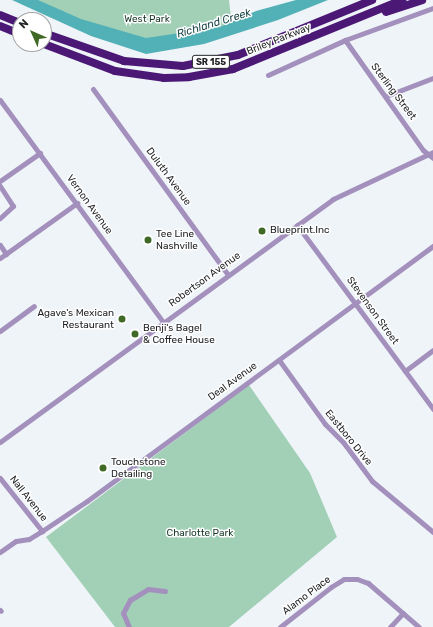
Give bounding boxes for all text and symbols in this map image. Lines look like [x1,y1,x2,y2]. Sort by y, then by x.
water label: Richland Creek [175,6,253,42]
north arrow [12,12,52,52]
park label: West Park [124,14,170,26]
text: N [16,16,31,31]
street label: Briley Parkway [245,22,313,58]
road number: SR 155 [191,55,231,69]
street label: Sterling Street [368,61,418,123]
street label: Duluth Avenue [143,146,193,208]
street label: Vernon Avenue [63,173,115,237]
place label: Blueprint.Inc [270,225,330,237]
marker: Blueprint.Inc [257,226,267,236]
place label: Tee Line Nashville [156,228,198,252]
marker: Tee Line Nashville [143,235,153,245]
street label: Robertson Avenue [167,250,243,310]
street label: Stevenson Street [343,275,401,347]
place label: Agave's Mexican Restaurant [37,307,114,330]
marker: Agave's Mexican Restaurant [117,314,127,324]
place label: Benji's Bagel & Coffee House [143,322,215,346]
marker: Benji's Bagel & Coffee House [130,329,140,339]
street label: Deal Avenue [206,360,260,404]
street label: Eastboro Drive [322,408,374,468]
place label: Touchstone Detailing [111,456,166,480]
marker: Touchstone Detailing [98,463,108,473]
street label: Nall Avenue [6,474,50,524]
park label: Charlotte Park [167,528,233,540]
street label: Alamo Place [281,574,333,618]

